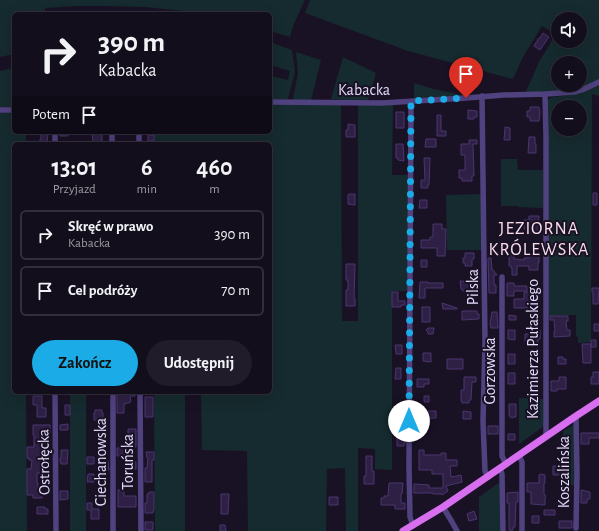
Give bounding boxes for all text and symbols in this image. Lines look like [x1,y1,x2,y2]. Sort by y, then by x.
map controls [551,12,587,136]
button: sound [551,12,587,48]
icon: right [32,28,84,80]
text: 390 m [98,29,165,57]
button: + [551,56,587,92]
pin [449,57,483,98]
text: Kabacka [98,62,157,80]
icon: arrive [455,63,477,85]
street label: Kabacka [338,82,390,98]
button: − [551,100,587,136]
icon: arrive [78,104,100,126]
text: Potem [32,107,70,122]
text: 13:01 [51,156,97,180]
text: 6 [141,156,153,180]
text: 460 [196,156,233,180]
text: Przyjazd [53,183,96,196]
text: min [137,183,157,196]
text: m [209,183,220,196]
text: Skręć w prawo [68,219,153,234]
district label: JEZIORNA KRÓLEWSKA [489,220,589,259]
icon: right [34,224,56,246]
text: 390 m [214,227,250,242]
text: Kabacka [68,237,110,250]
street label: Pilska [465,269,481,305]
street label: Kazimierza Pułaskiego [525,279,541,419]
icon: arrive [34,280,56,302]
text: Cel podróży [68,283,137,298]
text: 70 m [221,283,250,298]
street label: Gorzowska [482,337,498,405]
button: Zakończ [32,340,138,386]
button: Udostępnij [146,340,252,386]
position arrow [388,400,430,442]
street label: Ciechanowska [93,418,109,506]
street label: Ostrołęcka [35,429,53,495]
street label: Toruńska [120,434,136,490]
street label: Koszalińska [556,436,572,508]

